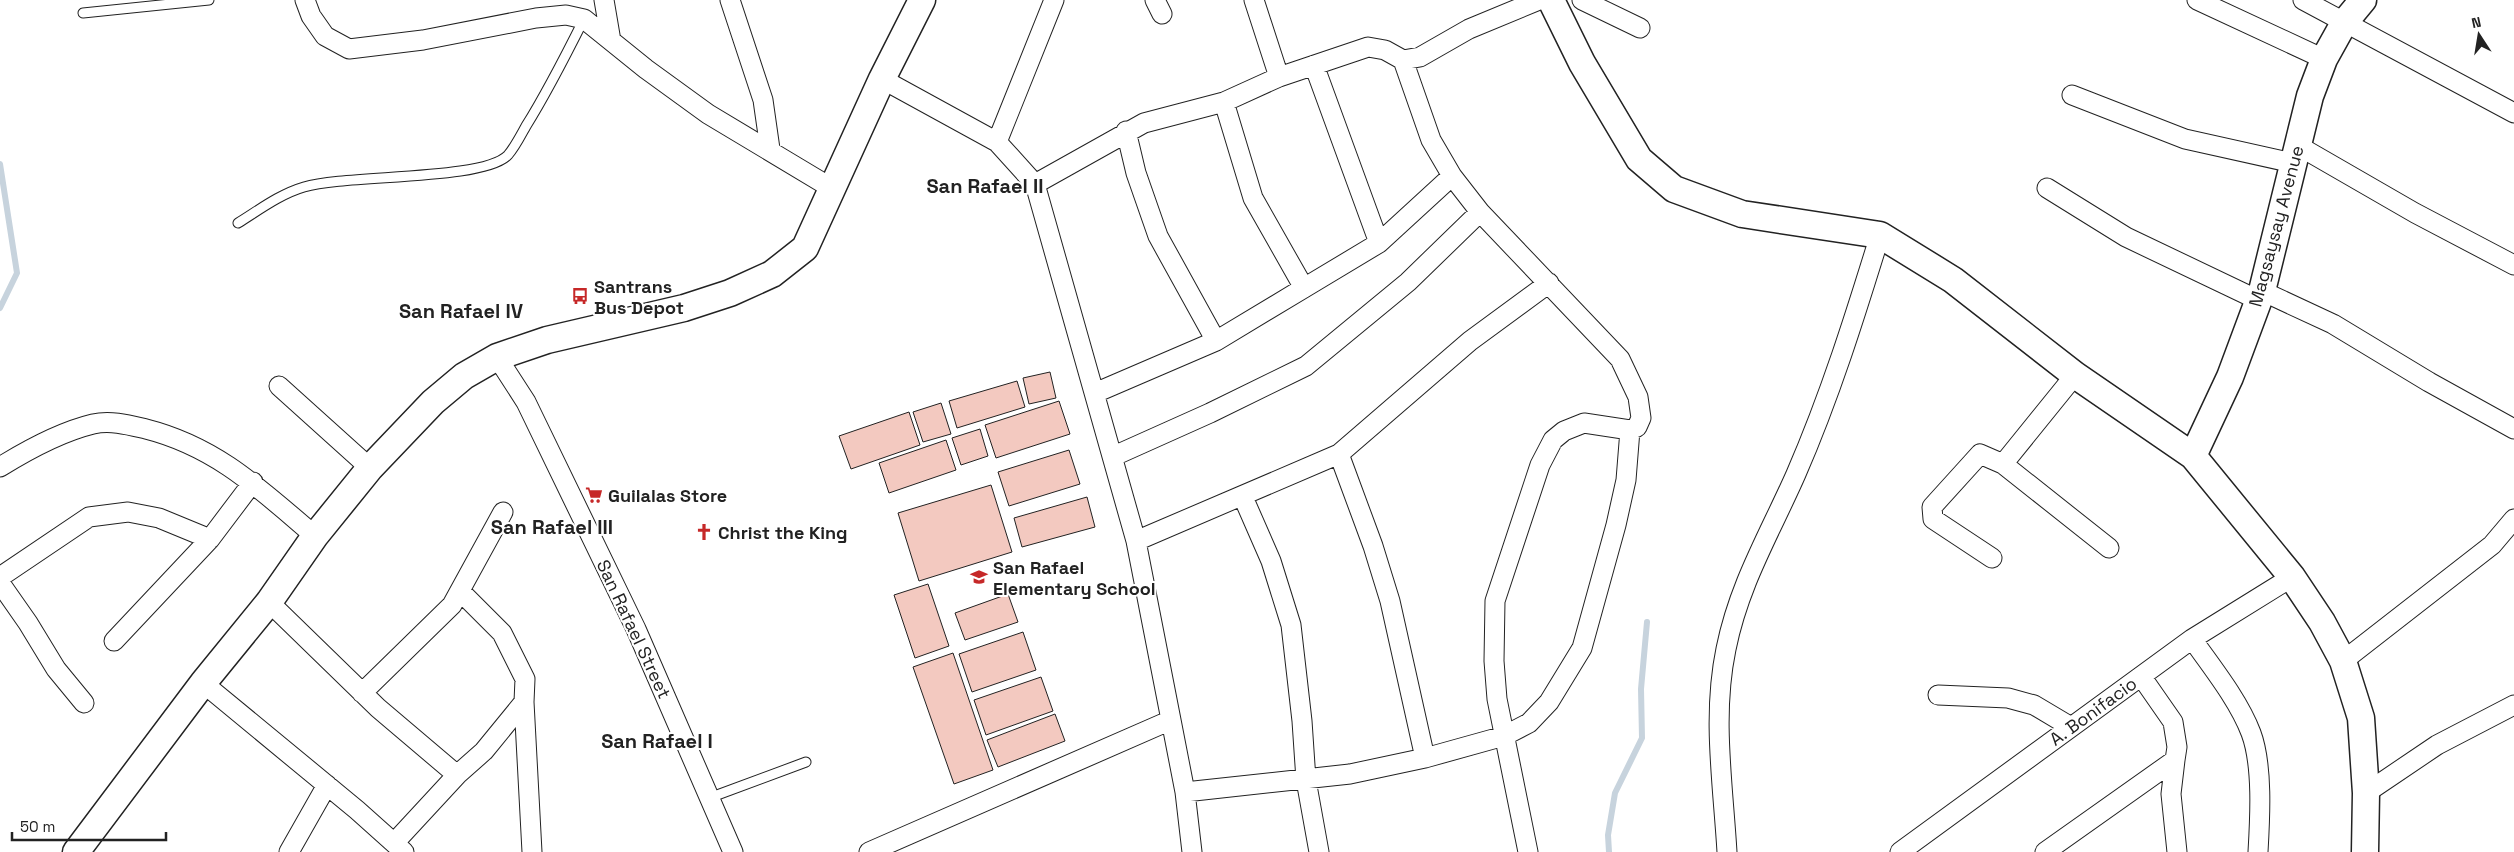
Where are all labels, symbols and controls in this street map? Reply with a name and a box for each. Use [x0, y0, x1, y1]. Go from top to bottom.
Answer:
north arrow [2454, 10, 2504, 60]
text: N [2470, 13, 2483, 32]
street label: Magsaysay Avenue [2243, 143, 2309, 309]
district label: San Rafael II [927, 173, 1043, 199]
place label: Santrans Bus Depot [594, 275, 684, 319]
bus stop icon: Santrans Bus Depot [570, 286, 590, 306]
district label: San Rafael IV [399, 298, 523, 324]
place label: Guilalas Store [608, 484, 727, 507]
supermarket icon: Guilalas Store [584, 485, 604, 505]
district label: San Rafael III [491, 514, 613, 540]
place label: Christ the King [718, 521, 848, 544]
church icon: Christ the King [694, 522, 714, 542]
street label: San Rafael Street [592, 556, 676, 702]
place label: San Rafael Elementary School [993, 556, 1156, 600]
school or university icon: San Rafael Elementary School [969, 567, 989, 587]
street label: A. Bonifacio [2045, 672, 2141, 750]
district label: San Rafael I [601, 728, 713, 754]
scale bar [12, 810, 166, 842]
text: 50 m [20, 817, 55, 836]

